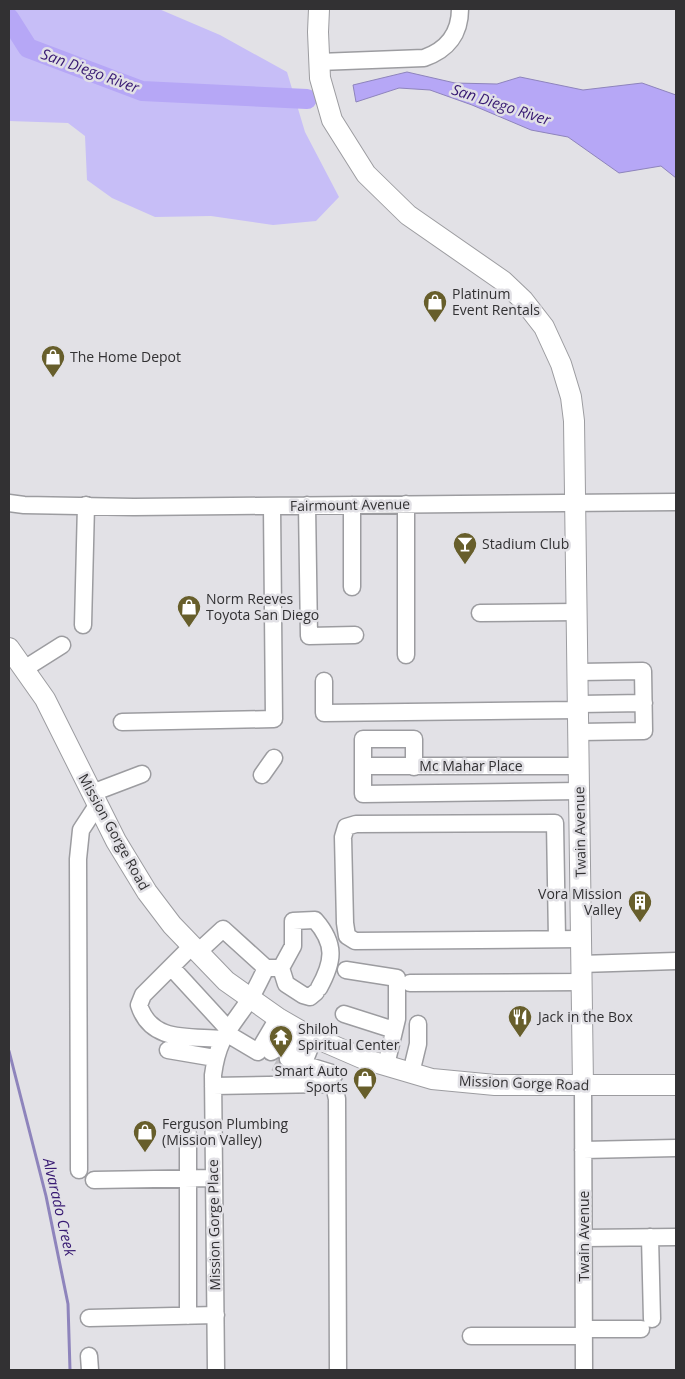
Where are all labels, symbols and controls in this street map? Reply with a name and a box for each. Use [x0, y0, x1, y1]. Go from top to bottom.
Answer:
water label: San Diego River [39, 43, 143, 97]
water label: San Diego River [449, 79, 554, 130]
place label: Platinum Event Rentals [452, 284, 540, 319]
shop icon: Platinum Event Rentals [422, 289, 448, 323]
shop icon: The Home Depot [40, 344, 66, 378]
place label: The Home Depot [70, 347, 181, 366]
street label: Fairmount Avenue [290, 494, 410, 515]
bar icon: Stadium Club [452, 531, 478, 565]
place label: Stadium Club [482, 534, 569, 553]
place label: Norm Reeves Toyota San Diego [206, 589, 319, 624]
shop icon: Norm Reeves Toyota San Diego [176, 594, 202, 628]
street label: Mc Mahar Place [419, 756, 523, 775]
street label: Mission Gorge Road [74, 770, 154, 893]
street label: Twain Avenue [569, 786, 590, 878]
place label: Vora Mission Valley [538, 884, 623, 919]
building icon: Vora Mission Valley [627, 889, 653, 923]
restaurant icon: Jack in the Box [507, 1004, 533, 1038]
place label: Jack in the Box [536, 1007, 634, 1026]
place label: Shiloh Spiritual Center [298, 1019, 400, 1054]
temple icon: Shiloh Spiritual Center [268, 1024, 294, 1058]
place label: Smart Auto Sports [274, 1061, 348, 1096]
shop icon: Smart Auto Sports [352, 1066, 378, 1100]
street label: Mission Gorge Road [458, 1071, 590, 1094]
place label: Ferguson Plumbing (Mission Valley) [162, 1114, 289, 1149]
shop icon: Ferguson Plumbing (Mission Valley) [132, 1119, 158, 1153]
water label: Alvarado Creek [39, 1155, 81, 1258]
street label: Mission Gorge Place [203, 1159, 224, 1291]
street label: Twain Avenue [574, 1190, 593, 1281]

